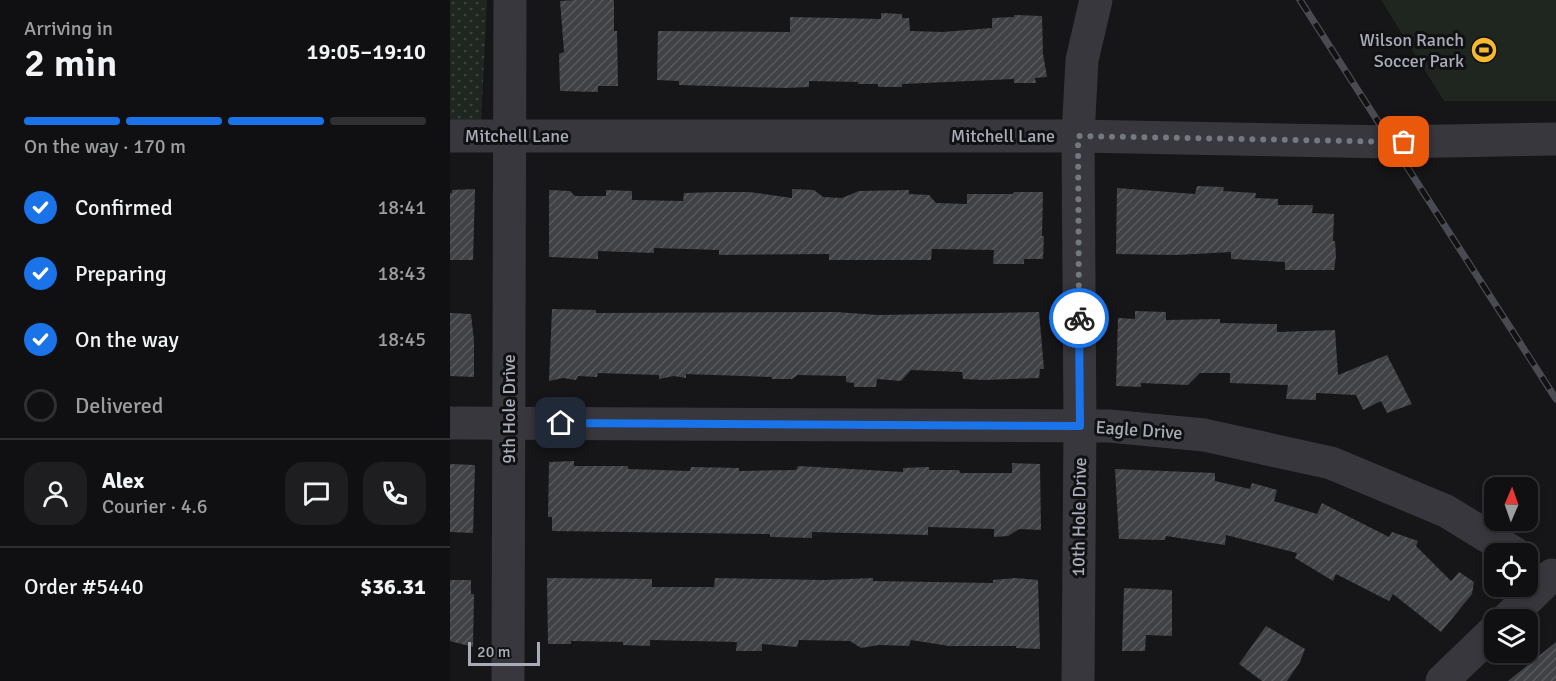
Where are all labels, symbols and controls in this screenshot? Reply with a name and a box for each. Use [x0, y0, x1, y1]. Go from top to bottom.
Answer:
text: Arriving in [24, 16, 113, 41]
place label: Wilson Ranch Soccer Park [1360, 29, 1464, 72]
sports icon: Wilson Ranch Soccer Park [1469, 35, 1499, 65]
text: 19:05–19:10 [307, 38, 426, 65]
text: 2 min [24, 39, 117, 87]
pin [1378, 116, 1429, 167]
street label: Mitchell Lane [465, 125, 569, 147]
street label: Mitchell Lane [951, 125, 1055, 147]
icon: bag [1387, 125, 1420, 158]
text: On the way · 170 m [24, 134, 186, 159]
icon: check [24, 191, 57, 224]
text: Confirmed [75, 194, 173, 221]
text: 18:41 [377, 195, 426, 220]
icon: check [24, 257, 57, 290]
text: Preparing [75, 260, 167, 287]
text: 18:43 [377, 261, 426, 286]
courier [1049, 288, 1109, 348]
icon: bike [1063, 302, 1096, 335]
icon: check [24, 323, 57, 356]
text: On the way [75, 326, 179, 353]
text: 18:45 [377, 327, 426, 352]
street label: 9th Hole Drive [498, 354, 520, 464]
text: Delivered [75, 392, 163, 419]
pin [535, 397, 586, 448]
icon: home [544, 406, 577, 439]
street label: Eagle Drive [1095, 416, 1183, 444]
street label: 10th Hole Drive [1067, 457, 1091, 577]
button: person [24, 462, 87, 525]
button: chat [285, 462, 348, 525]
button: phone [363, 462, 426, 525]
text: Alex [102, 467, 144, 494]
north arrow [1484, 477, 1538, 531]
map controls [1484, 477, 1538, 663]
text: Courier · 4.6 [102, 494, 208, 519]
button: locate [1484, 543, 1538, 597]
text: Order #5440 [24, 573, 144, 600]
text: $36.31 [360, 573, 426, 600]
button: layers [1484, 609, 1538, 663]
scale bar [468, 639, 540, 666]
text: 20 m [477, 642, 511, 662]

